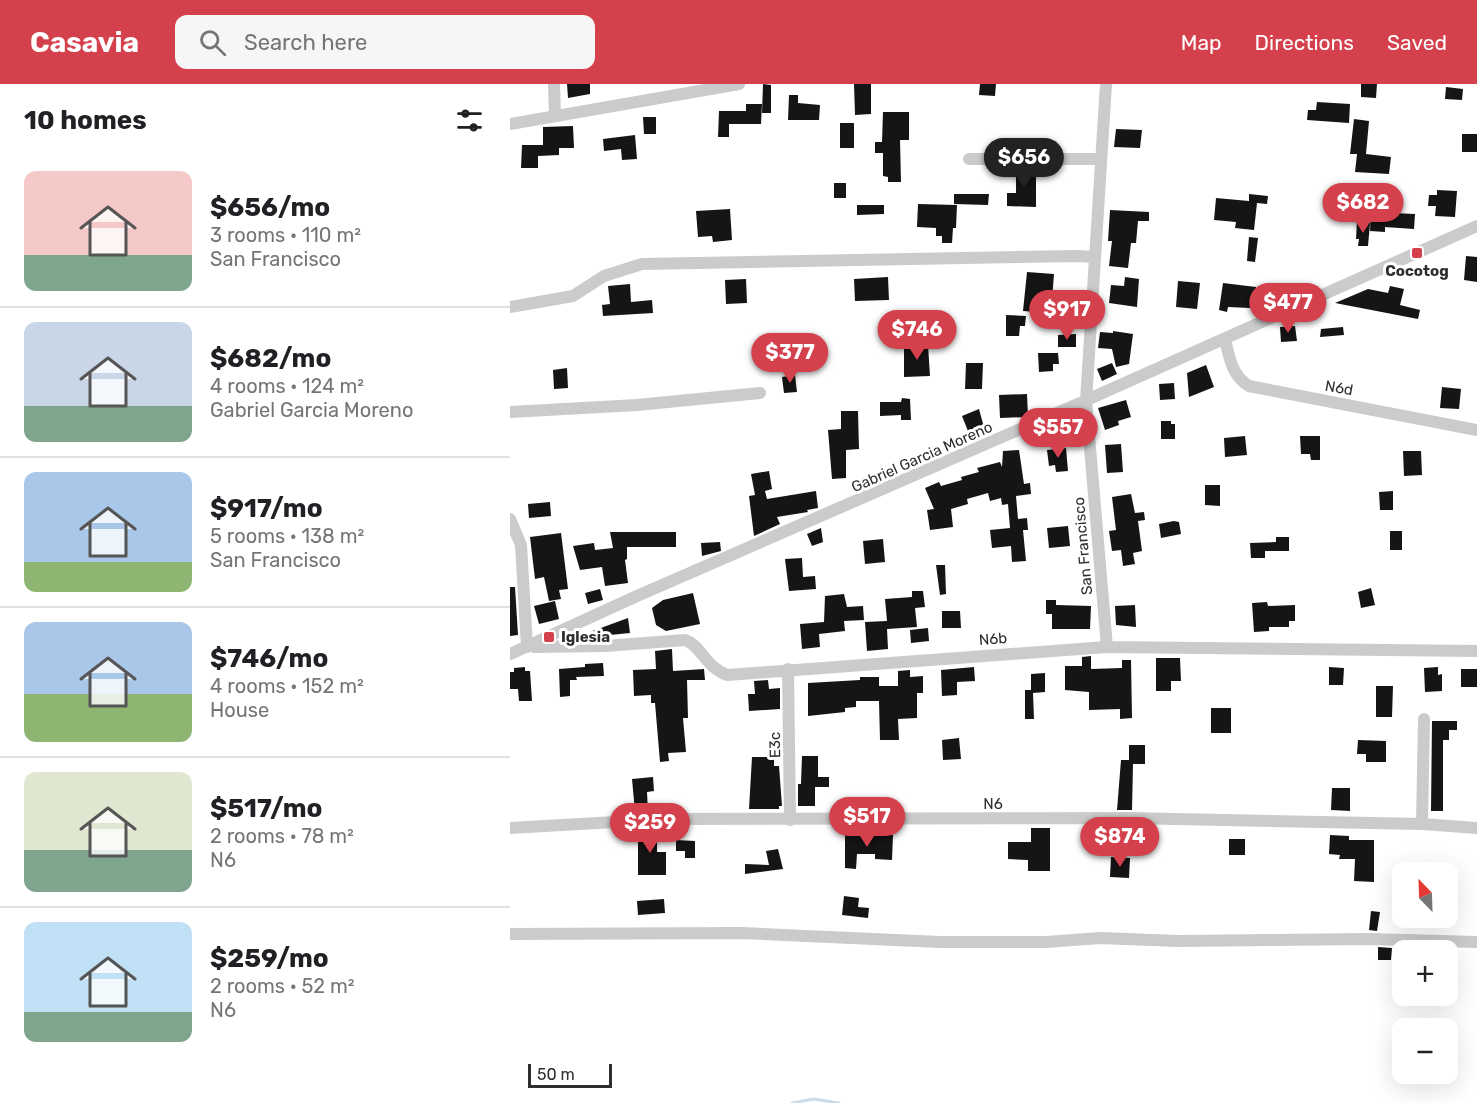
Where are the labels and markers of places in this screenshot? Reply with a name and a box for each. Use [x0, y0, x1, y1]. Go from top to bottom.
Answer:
pin: $656 [988, 138, 1060, 189]
pin: $682 [1327, 183, 1399, 234]
marker: Cocotog [1410, 246, 1424, 260]
place label: Cocotog [1385, 262, 1449, 280]
pin: $477 [1252, 283, 1324, 334]
pin: $917 [1031, 290, 1103, 341]
pin: $746 [881, 310, 953, 361]
pin: $377 [754, 333, 826, 384]
pin: $557 [1022, 408, 1094, 459]
place label: Iglesia [561, 628, 610, 646]
marker: Iglesia [542, 630, 556, 644]
pin: $517 [831, 797, 903, 848]
pin: $259 [614, 803, 686, 854]
pin: $874 [1084, 817, 1156, 868]

